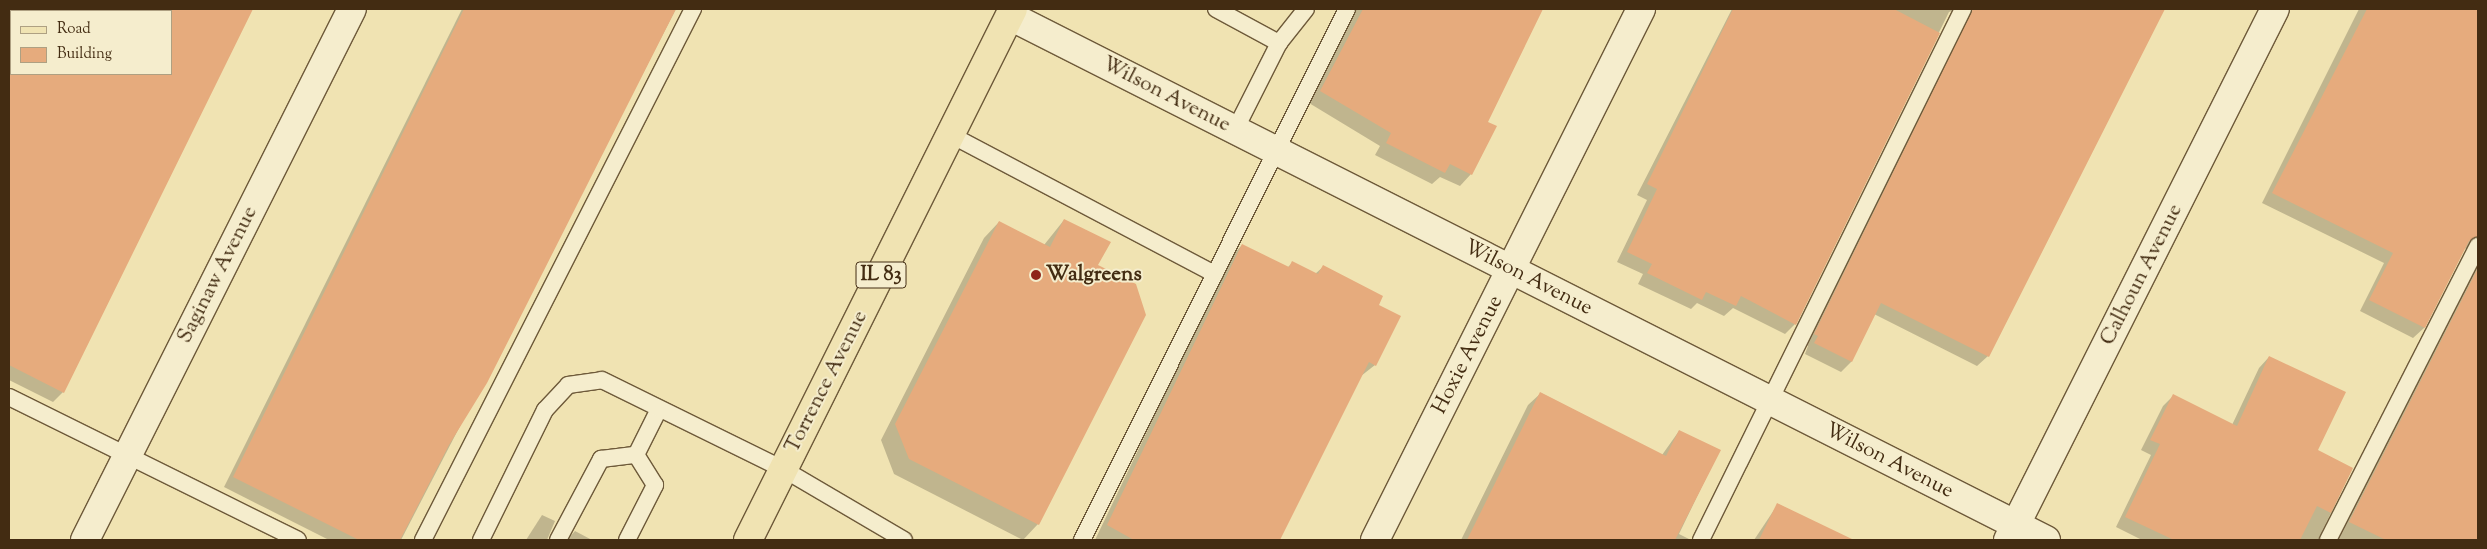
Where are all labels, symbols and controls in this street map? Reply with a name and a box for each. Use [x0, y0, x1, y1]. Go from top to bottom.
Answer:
legend [10, 10, 172, 75]
text: Road [57, 19, 91, 40]
text: Building [57, 44, 112, 65]
street label: Wilson Avenue [1098, 52, 1234, 138]
street label: Calhoun Avenue [2096, 200, 2188, 350]
street label: Saginaw Avenue [173, 202, 263, 348]
street label: Wilson Avenue [1460, 235, 1596, 321]
road number: IL 83 [855, 258, 907, 292]
place label: Walgreens [1046, 262, 1142, 288]
marker: Walgreens [1030, 269, 1042, 281]
street label: Hoxie Avenue [1427, 292, 1509, 418]
street label: Torrence Avenue [780, 307, 874, 457]
street label: Wilson Avenue [1821, 418, 1957, 504]

